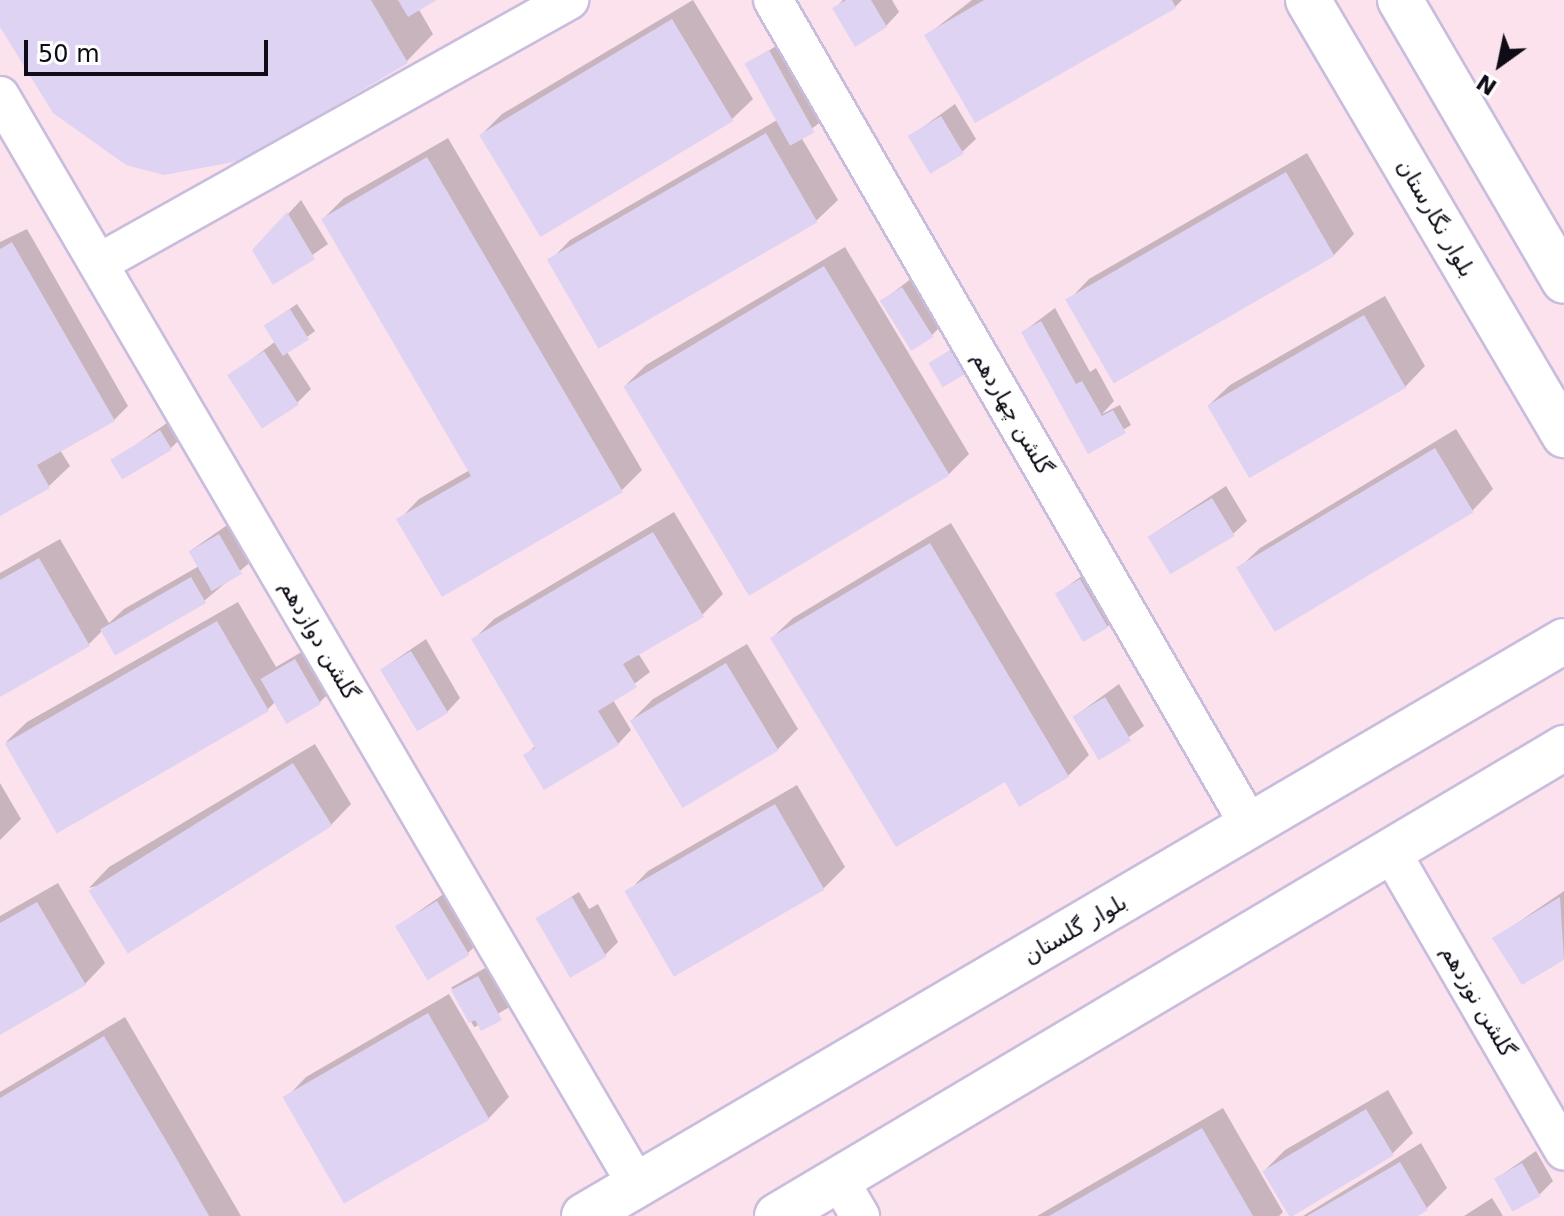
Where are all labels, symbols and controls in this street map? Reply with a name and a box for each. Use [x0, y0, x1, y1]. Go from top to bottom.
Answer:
scale bar [28, 24, 272, 74]
north arrow [1460, 24, 1540, 104]
text: 50 m [38, 40, 100, 68]
text: N [1472, 69, 1501, 100]
street label: بلوار نگارستان [1392, 154, 1480, 282]
street label: گلشن چهاردهم [966, 347, 1058, 479]
street label: گلشن دوازدهم [274, 575, 364, 705]
street label: بلوار گلستان [1018, 889, 1132, 969]
street label: گلشن نوزدهم [1435, 940, 1521, 1062]

